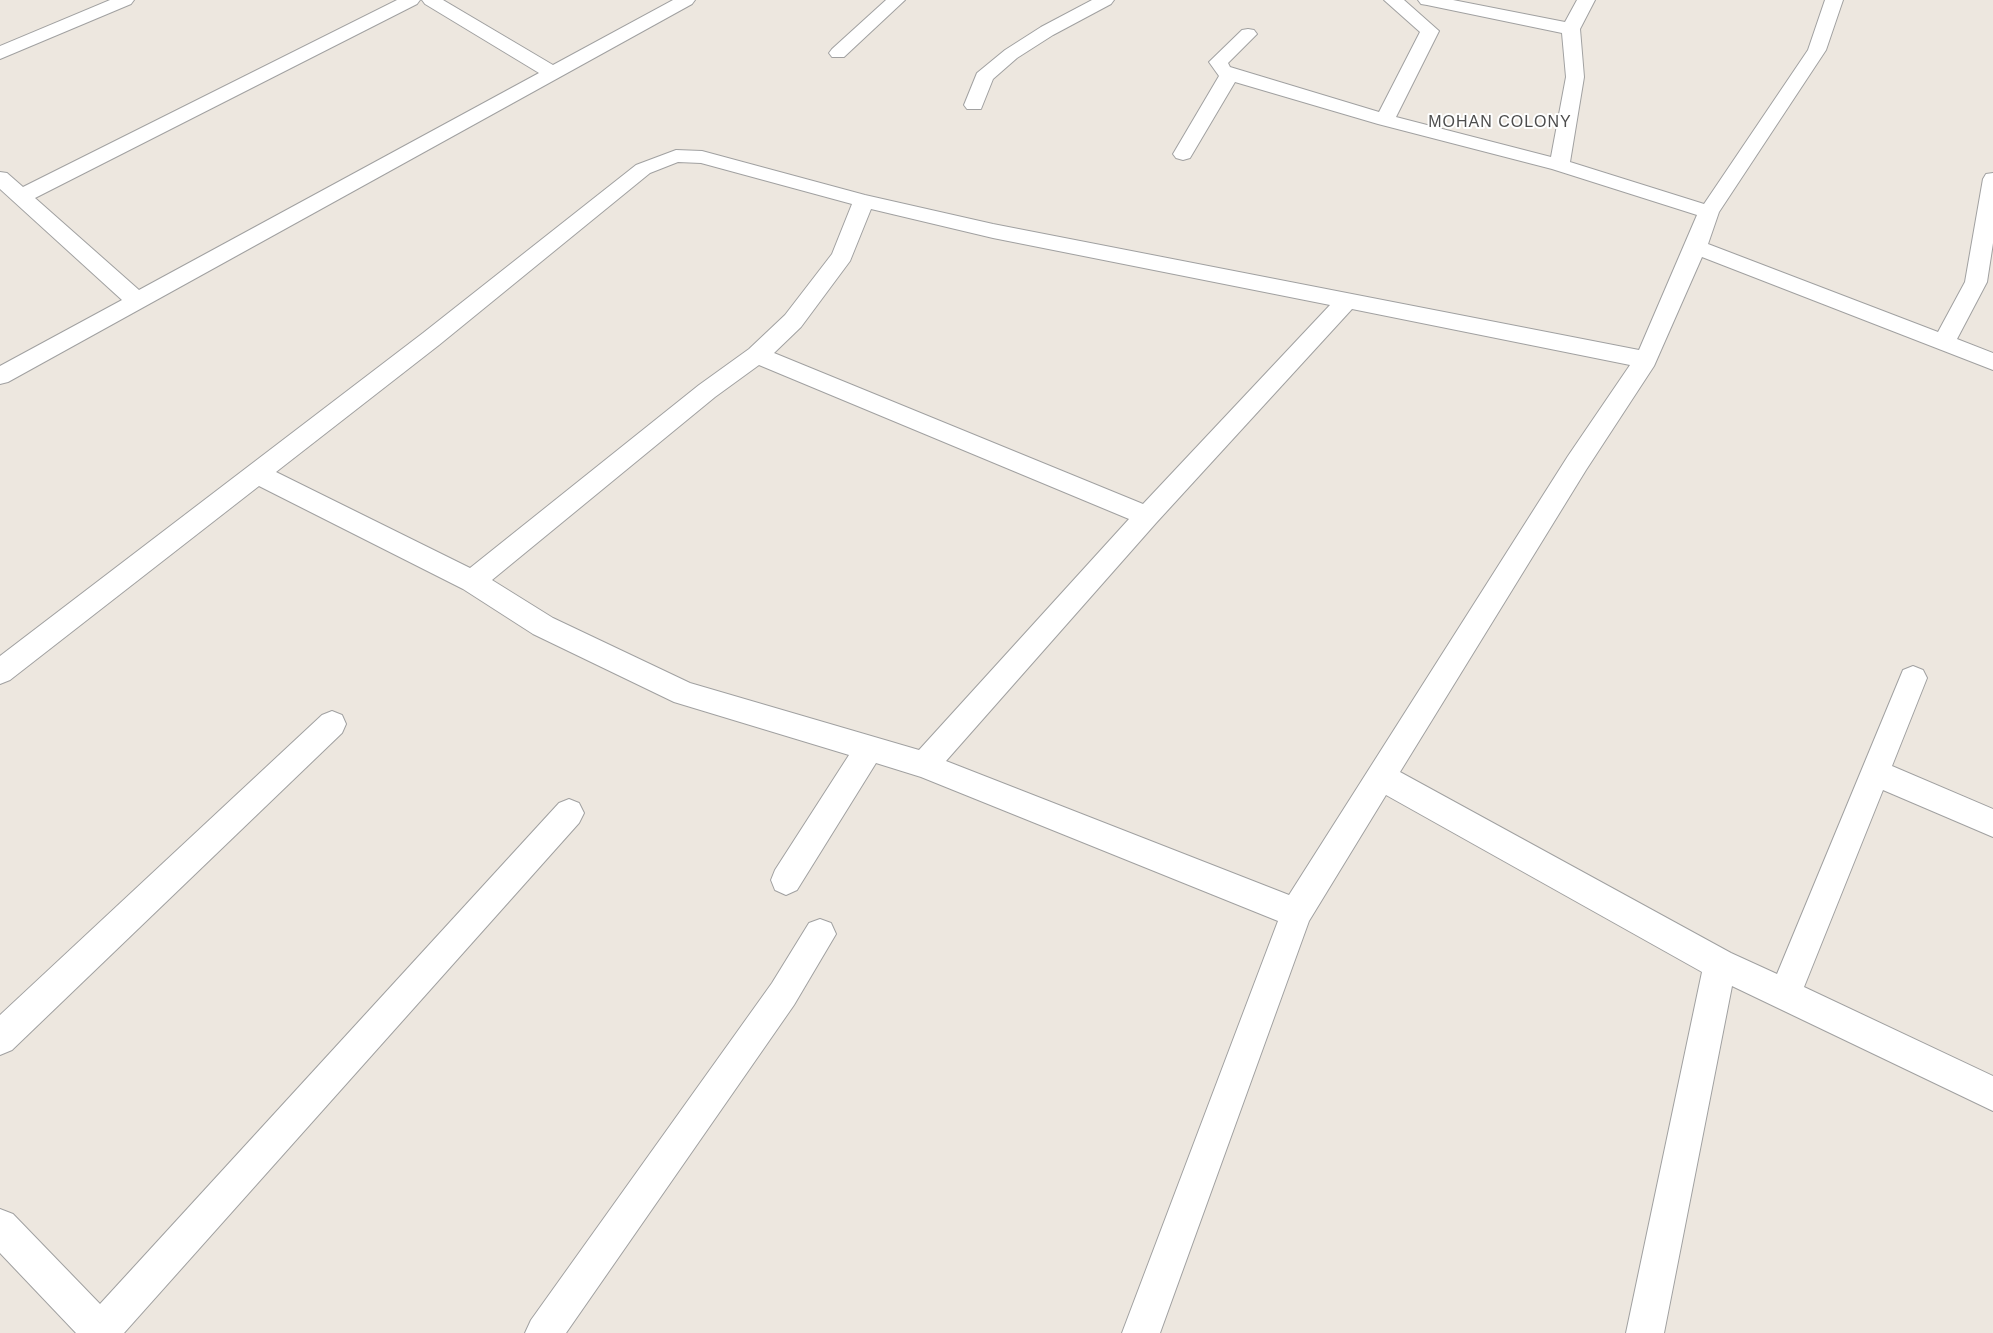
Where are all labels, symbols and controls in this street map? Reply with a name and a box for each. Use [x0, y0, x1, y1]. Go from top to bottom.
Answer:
district label: MOHAN COLONY [1427, 113, 1573, 133]

